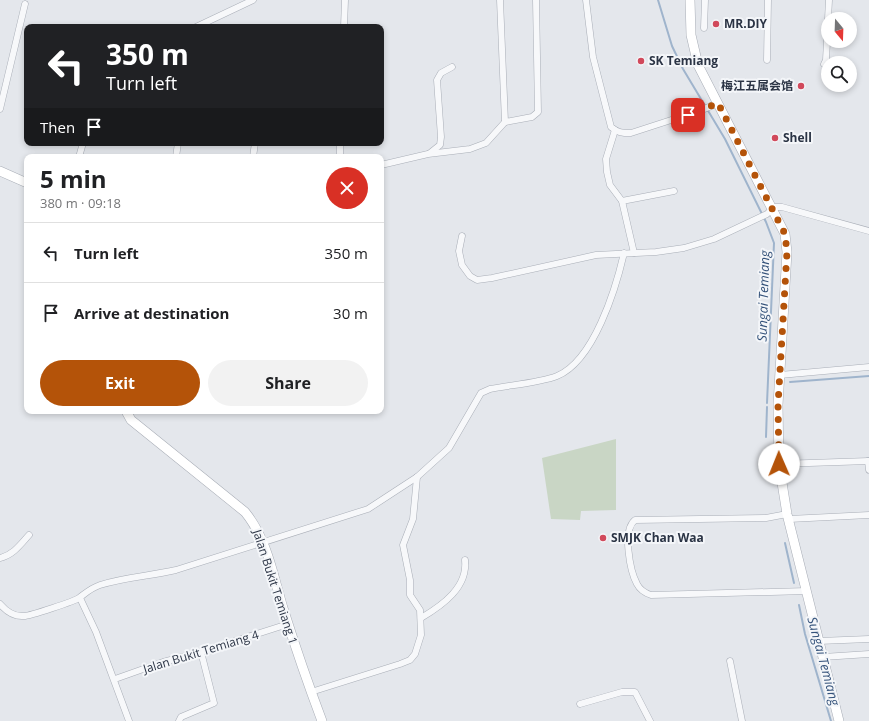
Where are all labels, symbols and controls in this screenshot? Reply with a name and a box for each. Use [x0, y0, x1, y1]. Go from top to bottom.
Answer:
north arrow [821, 12, 857, 48]
map controls [821, 12, 857, 92]
place label: MR.DIY [724, 15, 768, 32]
marker: MR.DIY [711, 19, 721, 29]
text: 350 m [106, 35, 189, 73]
icon: left [40, 40, 92, 92]
place label: SK Temiang [649, 52, 718, 69]
marker: SK Temiang [636, 56, 646, 66]
button: search [821, 56, 857, 92]
text: Turn left [106, 71, 177, 95]
place label: 梅江五属会馆 [721, 77, 793, 94]
marker: 梅江五属会馆 [796, 81, 806, 91]
pin [671, 98, 705, 132]
icon: arrive [677, 104, 699, 126]
icon: arrive [83, 116, 105, 138]
text: Then [40, 117, 75, 137]
place label: Shell [783, 129, 812, 146]
marker: Shell [770, 133, 780, 143]
text: 5 min [40, 162, 107, 195]
button: close [326, 167, 368, 209]
text: 380 m · 09:18 [40, 194, 121, 212]
icon: left [40, 242, 62, 264]
text: Turn left [74, 243, 139, 263]
text: 350 m [324, 243, 368, 263]
water label: Sungai Temiang [752, 249, 774, 342]
icon: arrive [40, 302, 62, 324]
text: Arrive at destination [74, 303, 229, 323]
text: 30 m [333, 303, 368, 323]
button: Exit [40, 360, 200, 406]
button: Share [208, 360, 368, 406]
position arrow [758, 443, 800, 485]
street label: Jalan Bukit Temiang 1 [249, 526, 302, 646]
place label: SMJK Chan Waa [611, 529, 704, 546]
marker: SMJK Chan Waa [598, 533, 608, 543]
water label: Sungai Temiang [803, 615, 845, 709]
street label: Jalan Bukit Temiang 4 [140, 626, 261, 677]

